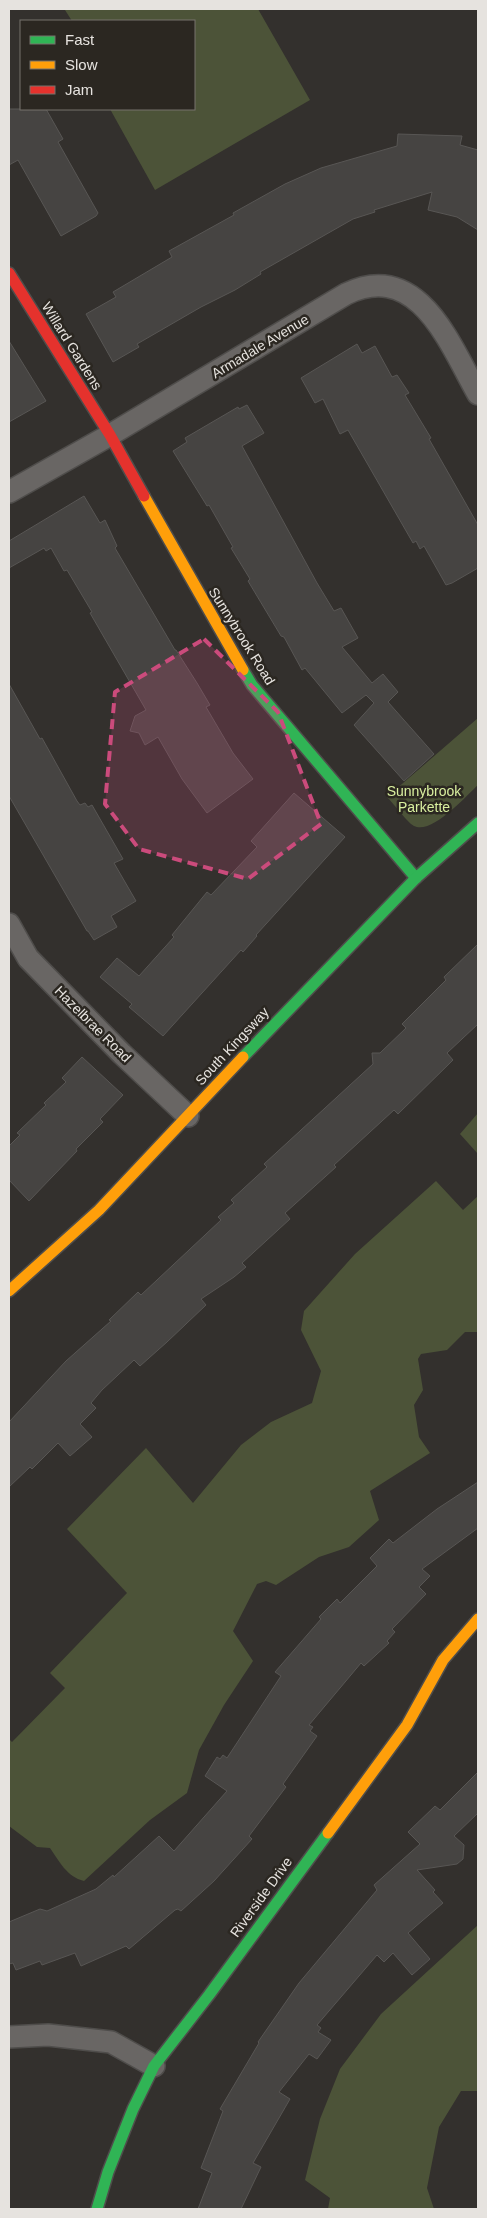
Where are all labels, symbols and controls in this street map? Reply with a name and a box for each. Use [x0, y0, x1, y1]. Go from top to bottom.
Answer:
legend [20, 20, 195, 110]
text: Fast [65, 31, 95, 48]
text: Slow [65, 56, 98, 73]
text: Jam [65, 81, 93, 98]
street label: Willard Gardens [39, 299, 105, 393]
street label: Armadale Avenue [209, 311, 312, 381]
street label: Sunnybrook Road [206, 584, 278, 688]
park label: Sunnybrook Parkette [387, 783, 462, 815]
street label: Hazelbrae Road [52, 983, 134, 1065]
street label: South Kingsway [192, 1004, 272, 1088]
street label: Riverside Drive [227, 1854, 295, 1940]

